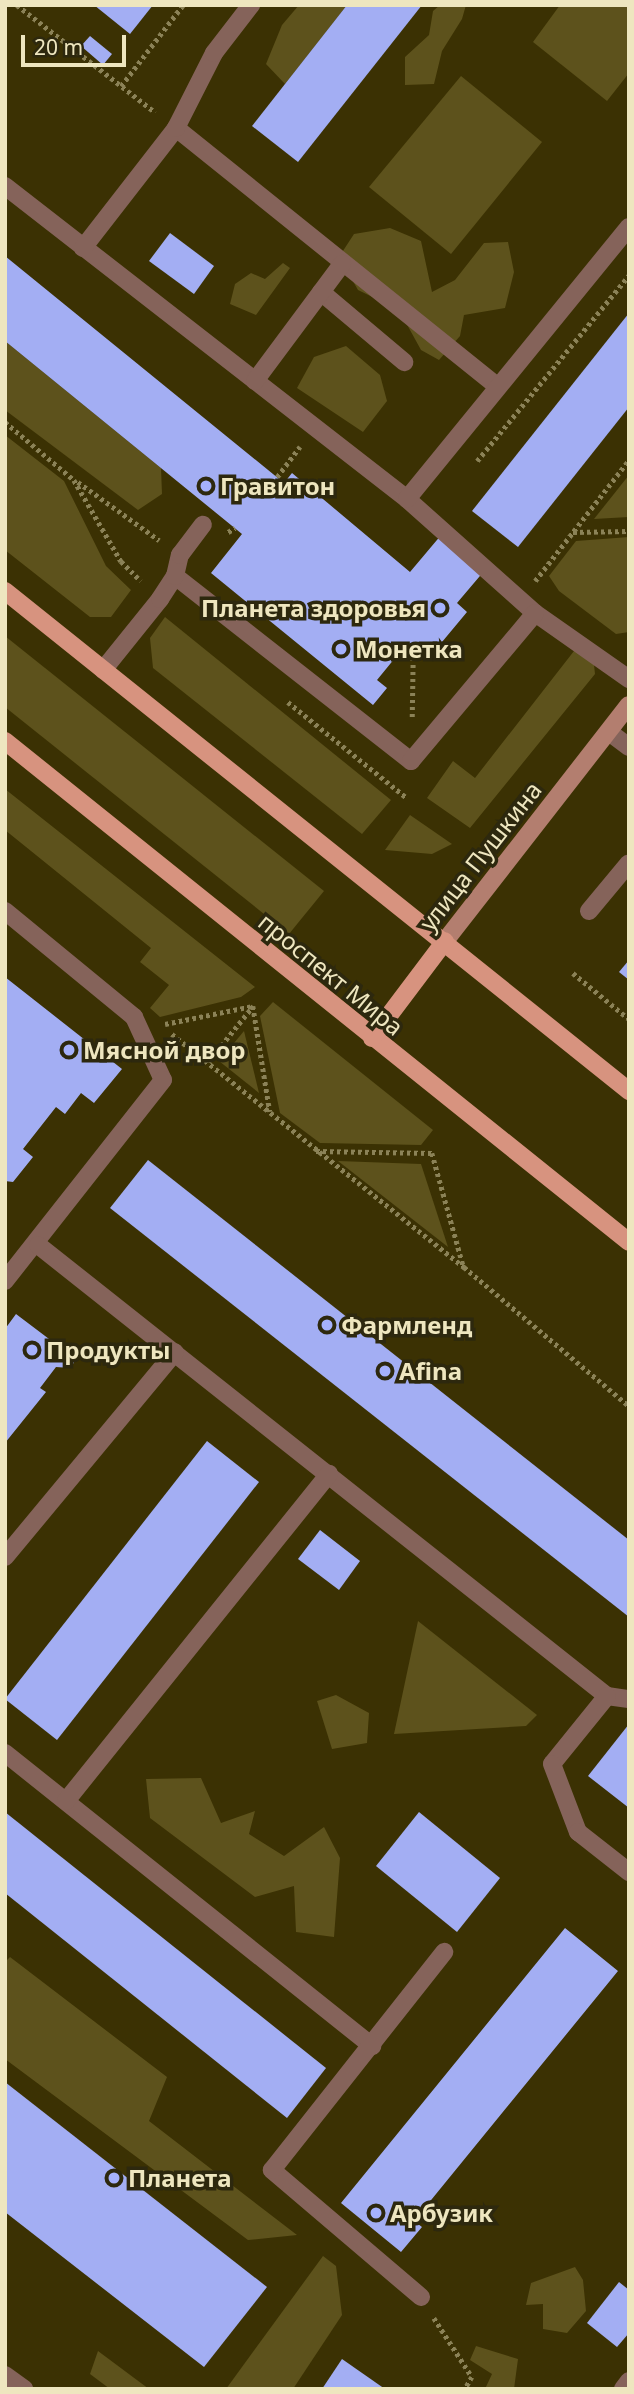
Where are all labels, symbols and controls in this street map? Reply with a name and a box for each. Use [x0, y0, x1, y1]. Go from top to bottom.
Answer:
scale bar [24, 21, 130, 65]
text: 20 m [34, 33, 83, 61]
place label: Гравитон [220, 472, 335, 500]
marker: Гравитон [198, 478, 214, 494]
place label: Планета здоровья [201, 594, 426, 622]
marker: Планета здоровья [432, 600, 448, 616]
place label: Монетка [355, 635, 463, 663]
marker: Монетка [333, 641, 349, 657]
street label: улица Пушкина [413, 776, 547, 936]
street label: проспект Мира [253, 907, 409, 1041]
place label: Мясной двор [83, 1036, 246, 1064]
marker: Мясной двор [61, 1042, 77, 1058]
place label: Фармленд [341, 1311, 472, 1339]
marker: Фармленд [319, 1317, 335, 1333]
place label: Продукты [46, 1336, 171, 1364]
marker: Продукты [24, 1342, 40, 1358]
place label: Afina [399, 1357, 462, 1385]
marker: Afina [377, 1363, 393, 1379]
place label: Планета [128, 2164, 231, 2192]
marker: Планета [106, 2170, 122, 2186]
place label: Арбузик [390, 2199, 493, 2227]
marker: Арбузик [368, 2205, 384, 2221]

